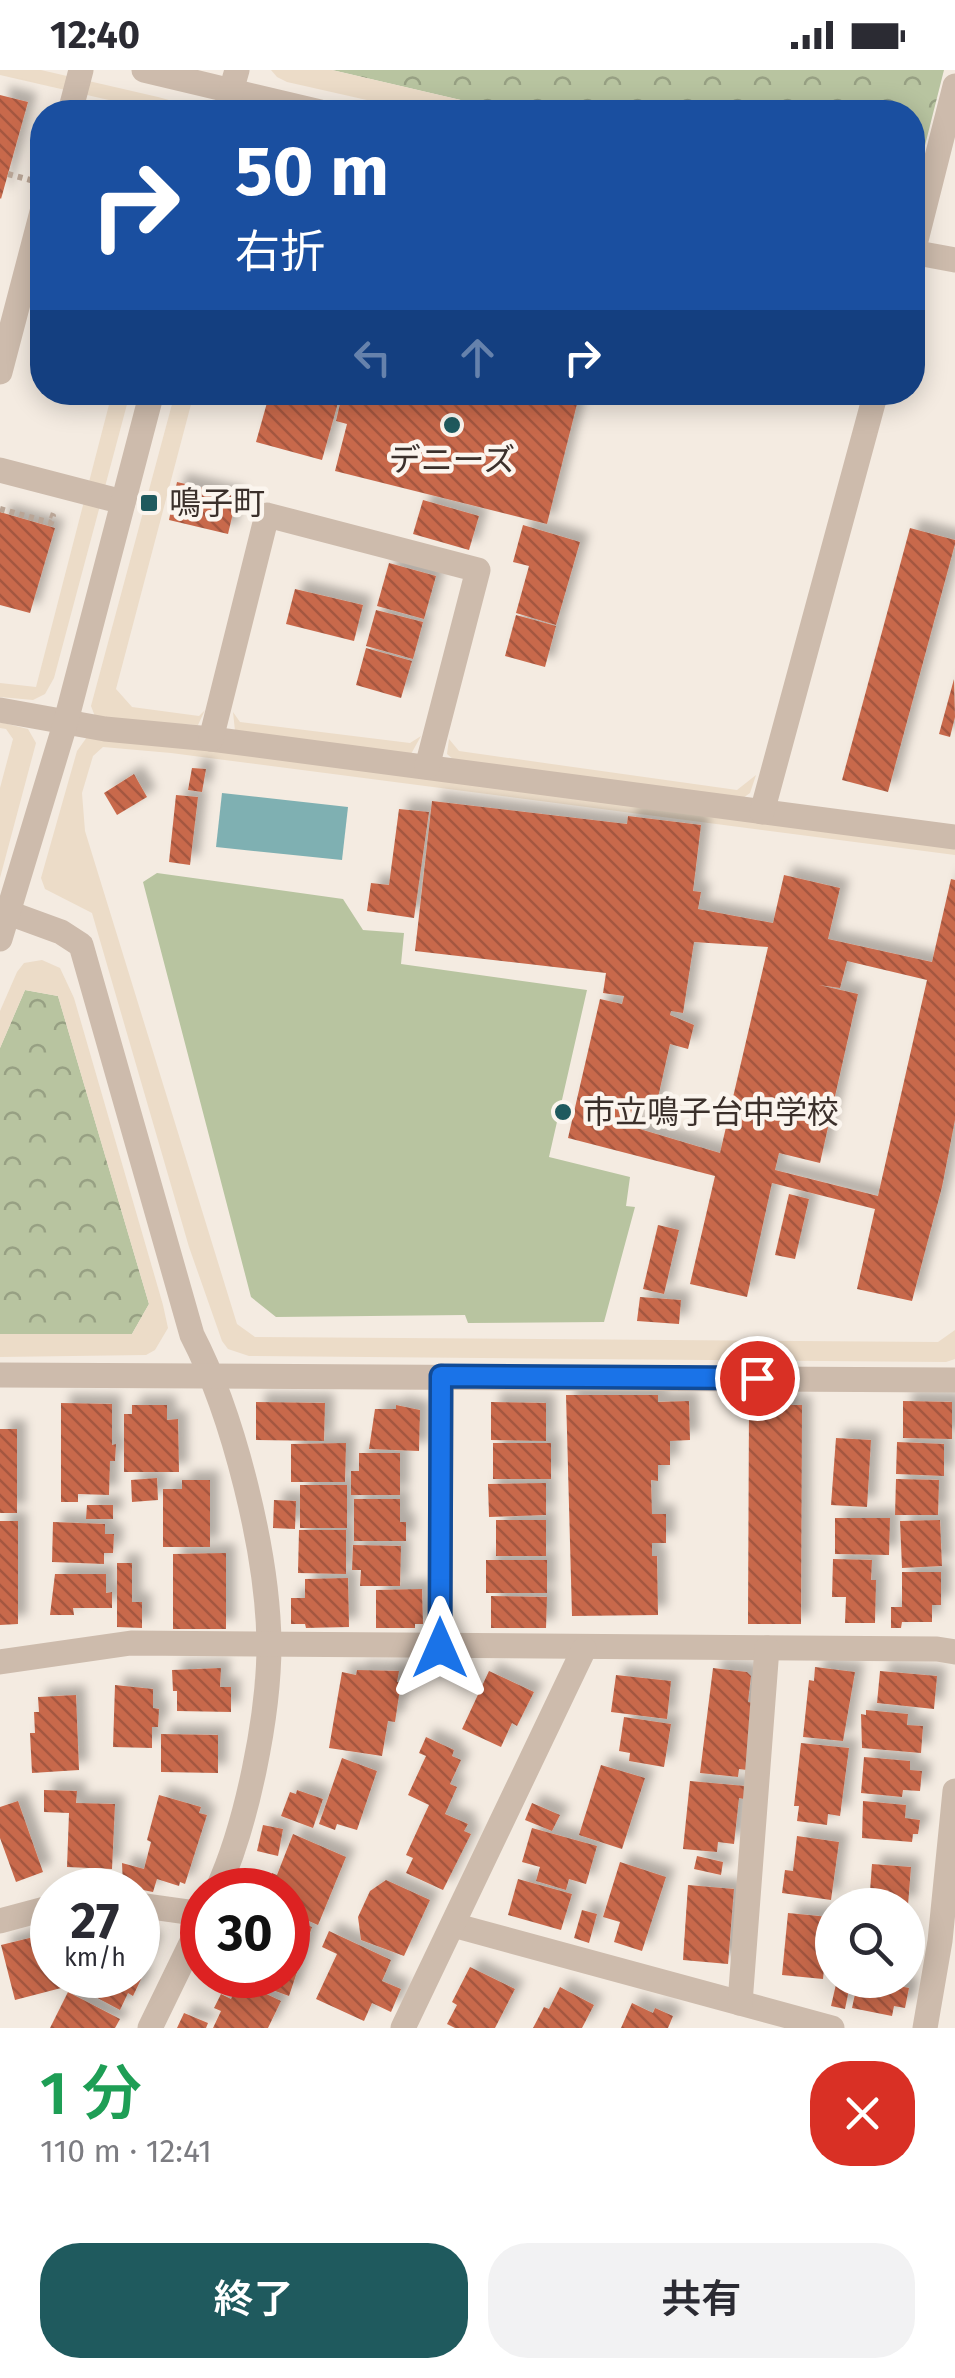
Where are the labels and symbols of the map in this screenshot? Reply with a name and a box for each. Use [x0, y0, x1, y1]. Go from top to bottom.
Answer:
marker: デニーズ [441, 414, 463, 436]
place label: デニーズ [389, 441, 515, 479]
place label: 鳴子町 [169, 484, 265, 522]
marker: 鳴子町 [138, 492, 160, 514]
place label: 市立鳴子台中学校 [583, 1093, 839, 1131]
marker: 市立鳴子台中学校 [552, 1101, 574, 1123]
pin [715, 1336, 800, 1421]
position arrow [388, 1596, 492, 1700]
speed limit sign: 30 [180, 1868, 310, 1998]

